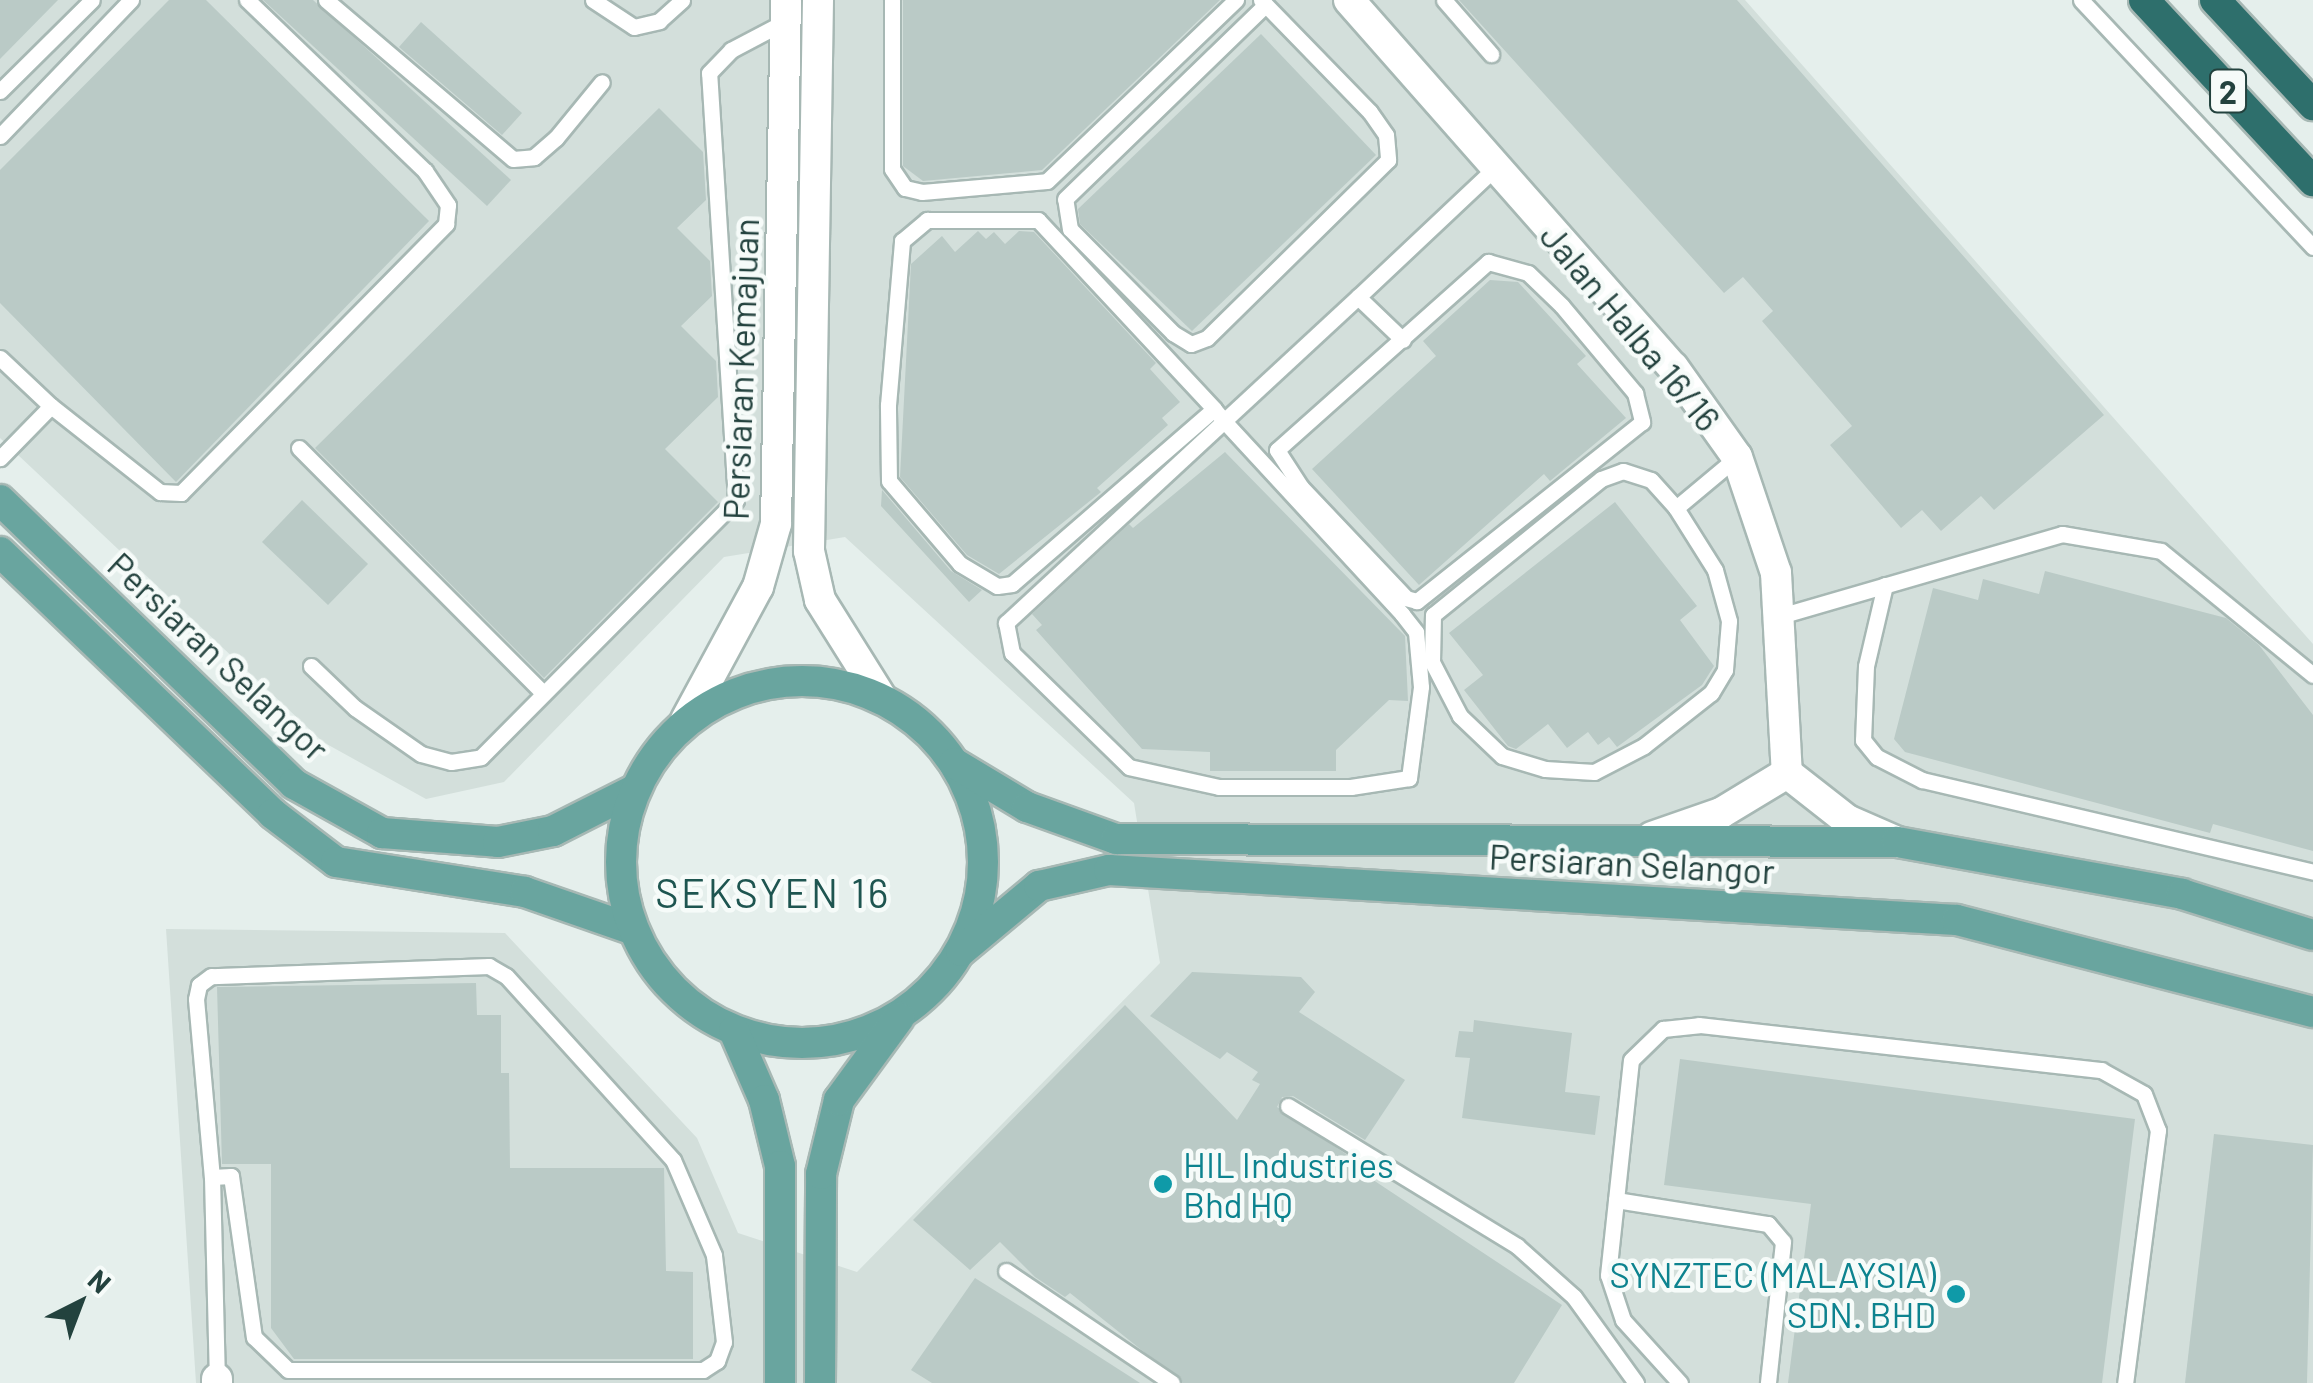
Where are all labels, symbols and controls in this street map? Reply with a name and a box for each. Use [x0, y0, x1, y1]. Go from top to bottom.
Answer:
road number: 2 [2208, 64, 2248, 118]
street label: Jalan Halba 16/16 [1532, 215, 1730, 439]
street label: Persiaran Kemajuan [714, 217, 766, 521]
street label: Persiaran Selangor [100, 543, 338, 769]
street label: Persiaran Selangor [1488, 835, 1776, 891]
district label: SEKSYEN 16 [655, 868, 891, 916]
place label: HIL Industries Bhd HQ [1183, 1143, 1394, 1225]
marker: HIL Industries Bhd HQ [1152, 1173, 1174, 1195]
north arrow [30, 1253, 130, 1353]
place label: SYNZTEC (MALAYSIA) SDN. BHD [1610, 1253, 1936, 1335]
text: N [82, 1262, 118, 1300]
marker: SYNZTEC (MALAYSIA) SDN. BHD [1945, 1283, 1967, 1305]

